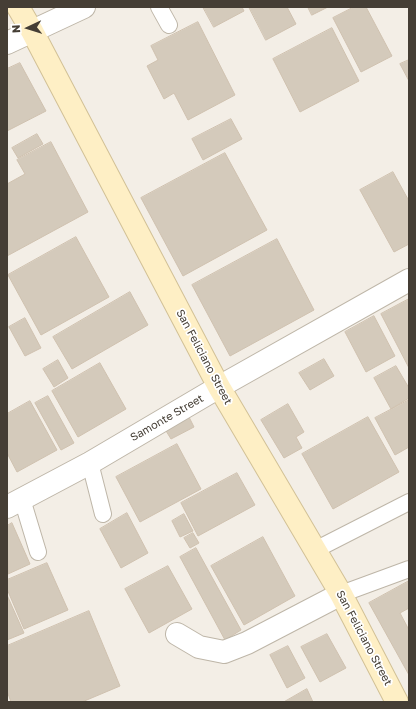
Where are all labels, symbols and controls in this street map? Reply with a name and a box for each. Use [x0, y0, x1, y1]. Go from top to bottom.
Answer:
north arrow [8, 8, 48, 48]
text: N [9, 24, 22, 34]
street label: San Feliciano Street [173, 307, 235, 407]
street label: Samonte Street [128, 392, 206, 444]
street label: San Feliciano Street [333, 588, 395, 688]

